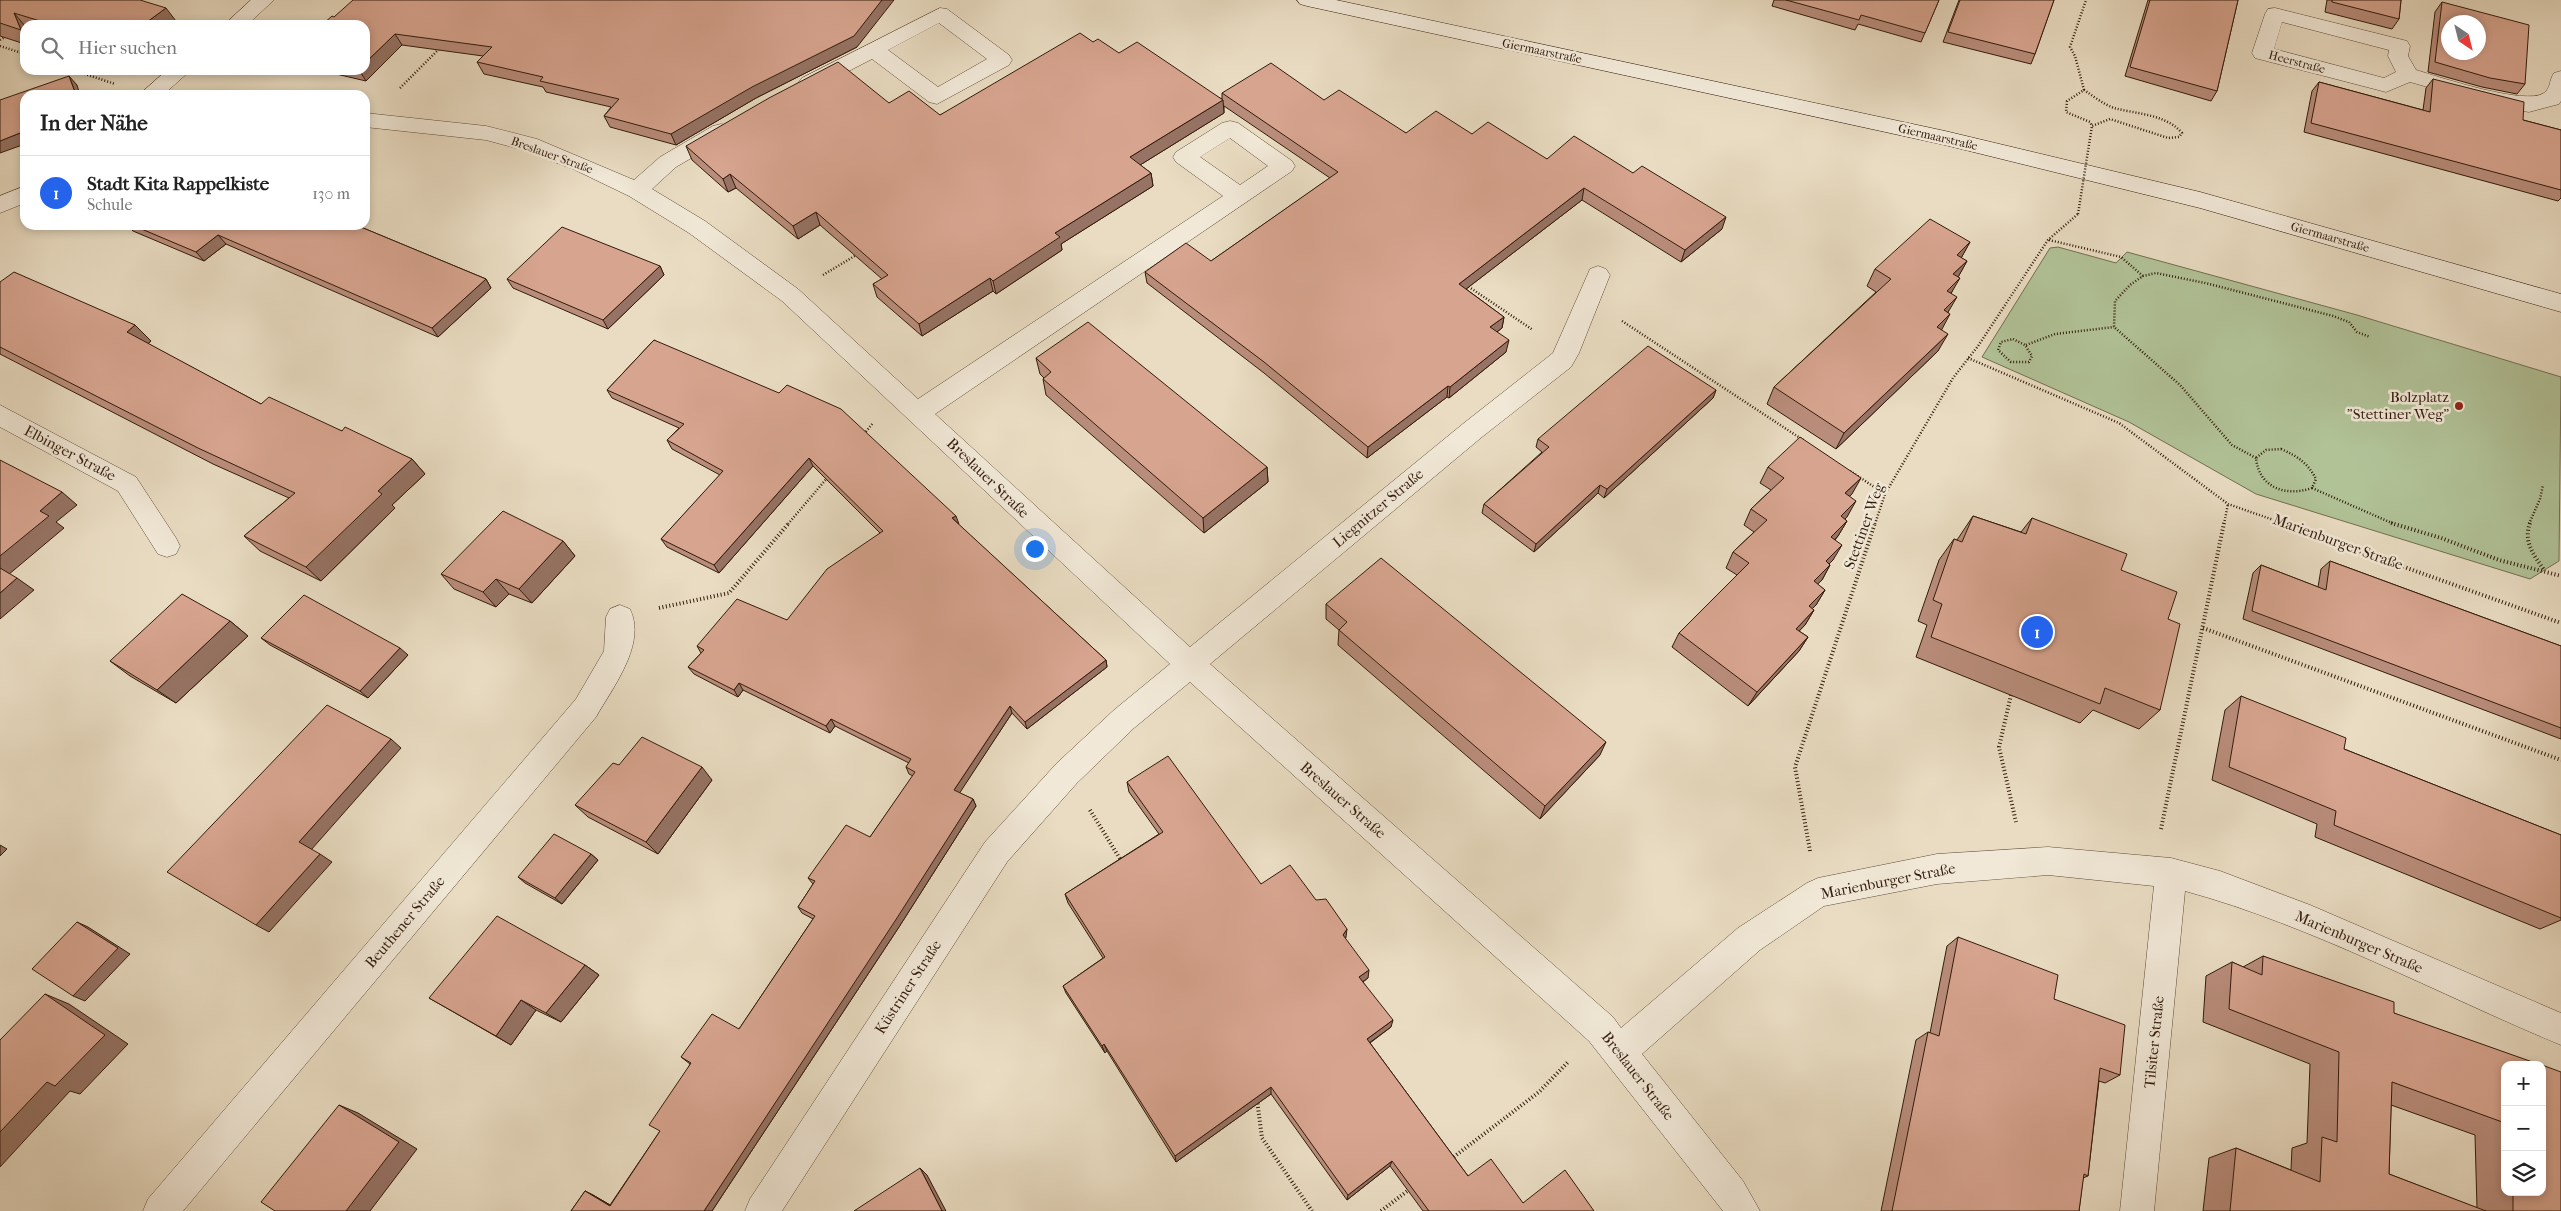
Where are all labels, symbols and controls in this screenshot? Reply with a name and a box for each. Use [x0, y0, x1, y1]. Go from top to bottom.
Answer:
north arrow [2441, 15, 2486, 60]
search box [20, 20, 370, 75]
icon: search [38, 34, 66, 62]
street label: Giermaarstraße [1501, 36, 1583, 66]
text: Hier suchen [78, 37, 177, 59]
street label: Heerstraße [2267, 48, 2327, 76]
text: In der Nähe [40, 111, 148, 135]
street label: Giermaarstraße [1897, 121, 1979, 153]
street label: Breslauer Straße [509, 134, 595, 176]
text: Stadt Kita Rappelkiste [87, 173, 269, 195]
text: 1 [53, 184, 59, 203]
text: 130 m [312, 184, 350, 203]
text: Schule [87, 195, 132, 214]
street label: Giermaarstraße [2289, 219, 2371, 255]
place label: Bolzplatz "Stettiner Weg" [2347, 388, 2449, 423]
marker: Bolzplatz "Stettiner Weg" [2453, 400, 2465, 412]
street label: Elbinger Straße [21, 421, 119, 485]
street label: Breslauer Straße [943, 434, 1033, 522]
street label: Liegnitzer Straße [1329, 464, 1427, 551]
street label: Stettiner Weg [1840, 479, 1888, 572]
street label: Marienburger Straße [2271, 510, 2406, 574]
your location [1022, 536, 1048, 562]
pin: 1 [2021, 613, 2053, 651]
street label: Breslauer Straße [1297, 758, 1390, 842]
street label: Marienburger Straße [1819, 859, 1958, 903]
street label: Beuthener Straße [361, 872, 449, 972]
street label: Marienburger Straße [2292, 907, 2426, 977]
street label: Küstriner Straße [871, 936, 945, 1037]
street label: Tilsiter Straße [2140, 994, 2168, 1089]
street label: Breslauer Straße [1598, 1028, 1679, 1124]
map controls [2501, 1061, 2546, 1196]
button: + [2501, 1061, 2546, 1106]
button: − [2501, 1106, 2546, 1151]
button: layers [2501, 1151, 2546, 1196]

